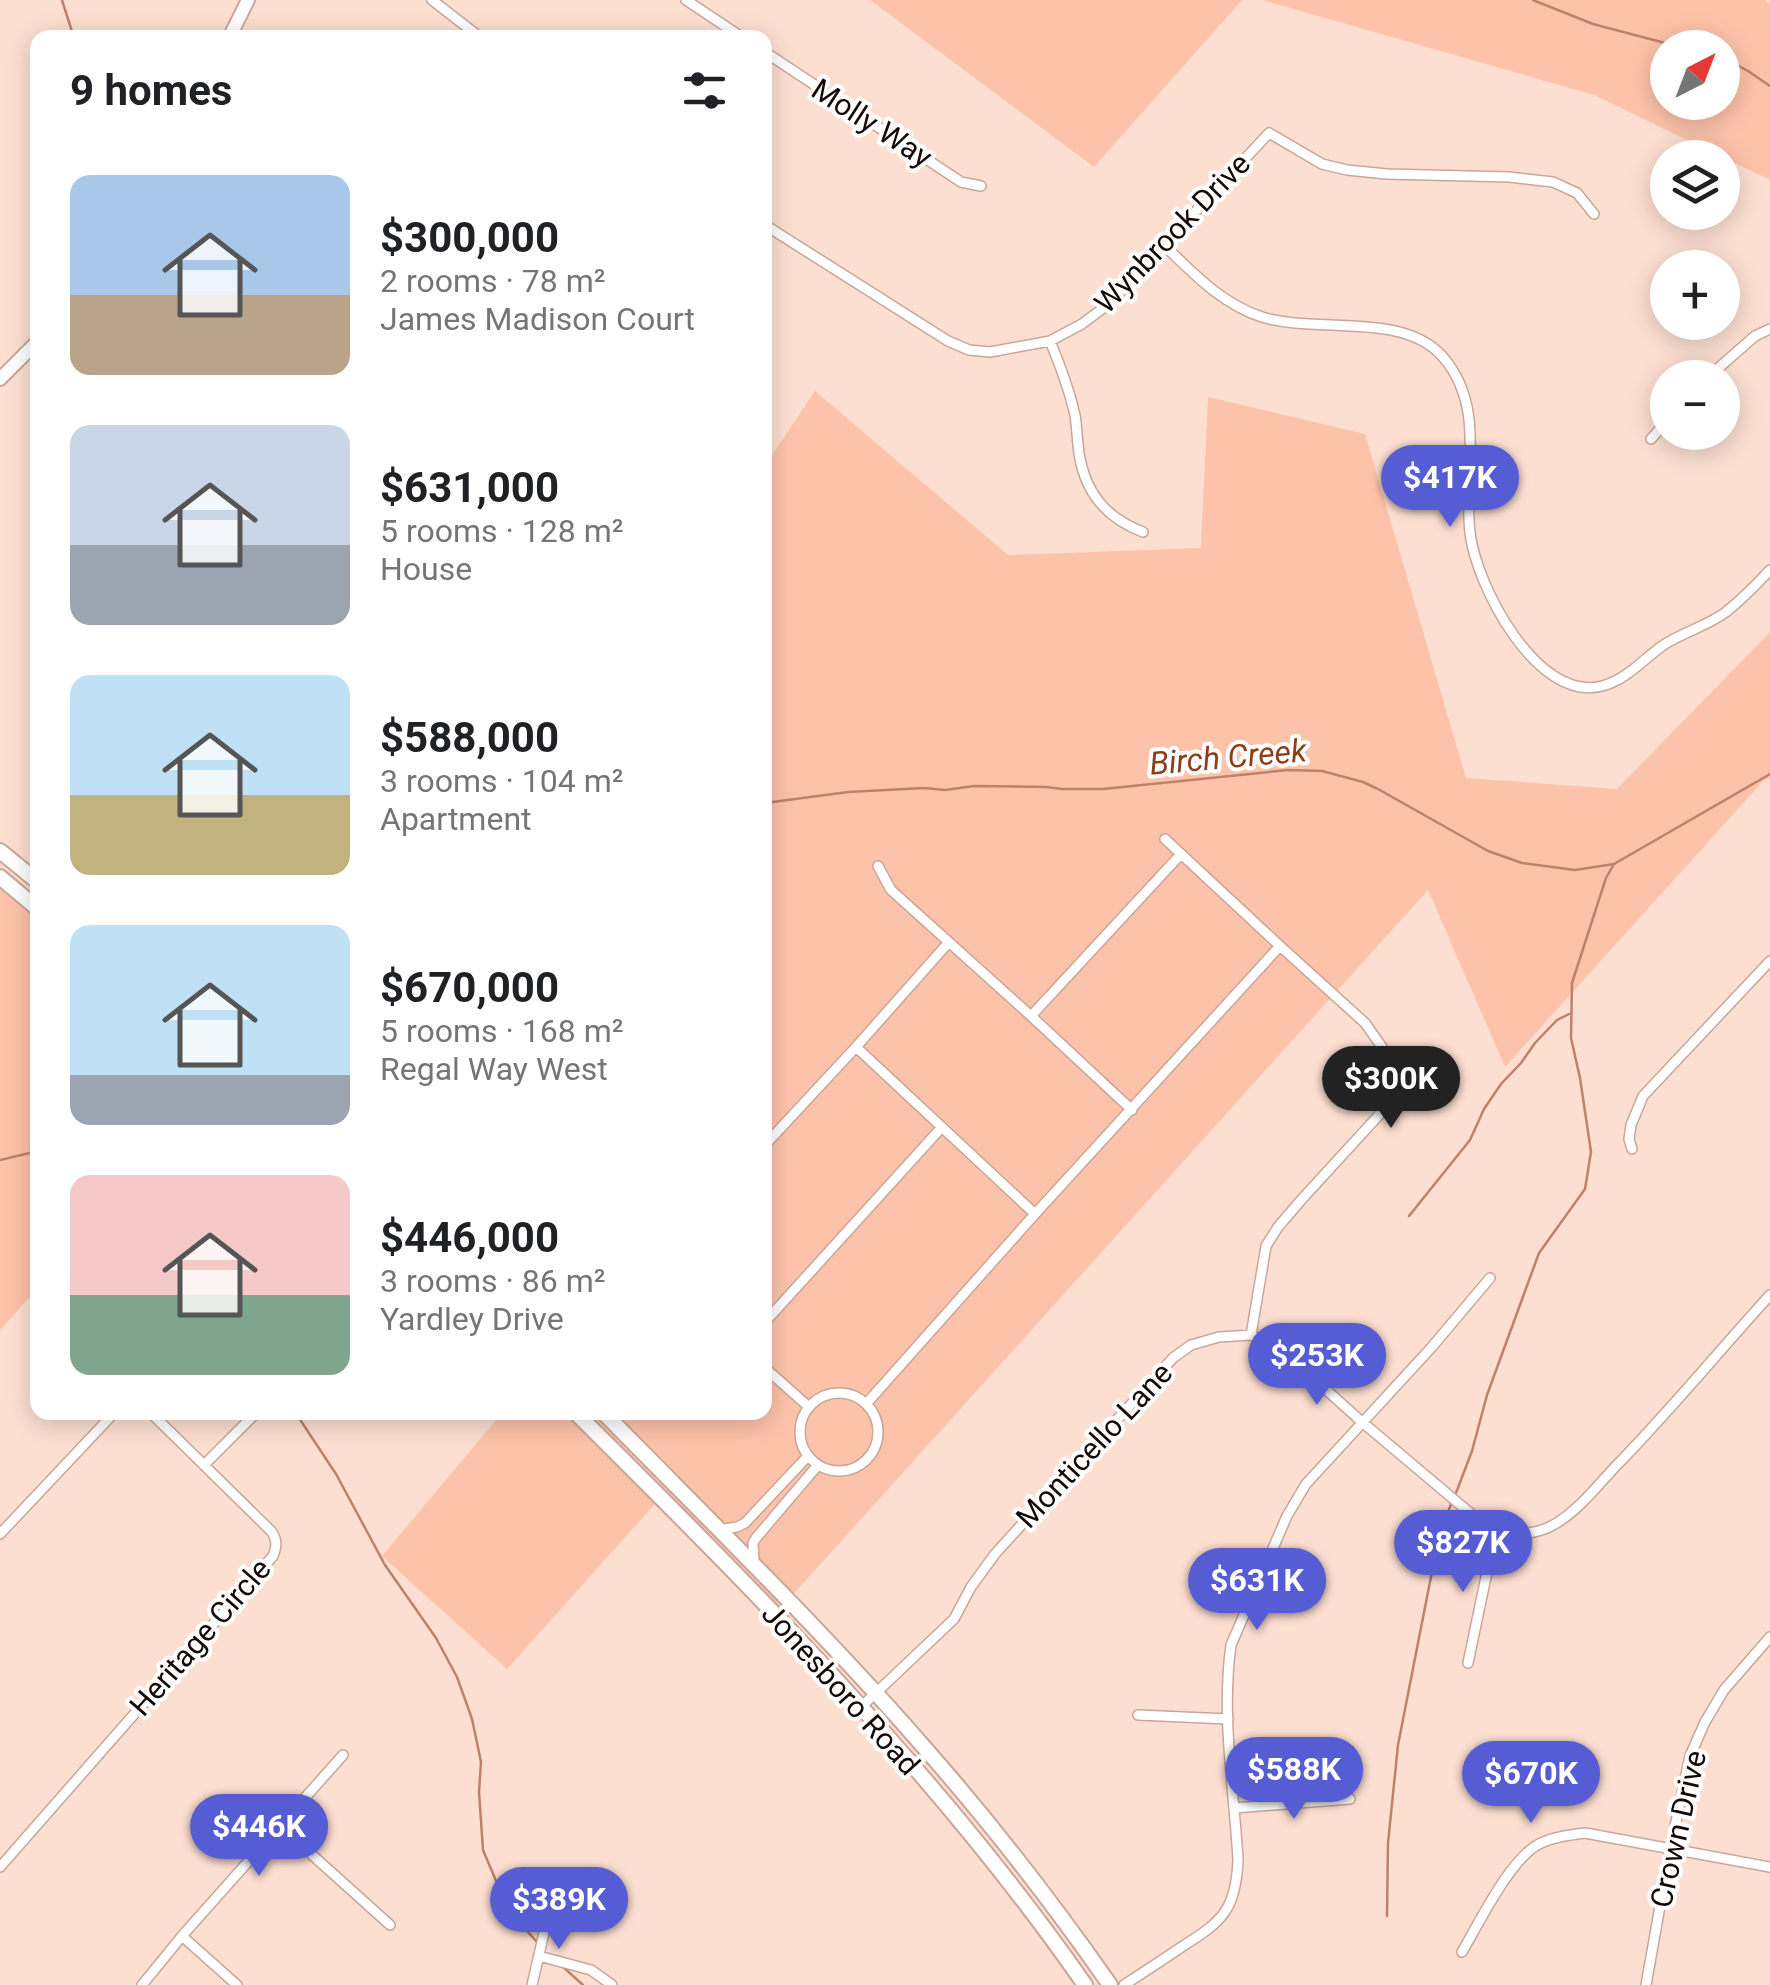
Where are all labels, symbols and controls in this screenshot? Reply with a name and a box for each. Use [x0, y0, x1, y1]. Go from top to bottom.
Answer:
north arrow [1650, 30, 1740, 120]
map controls [1650, 30, 1740, 450]
icon: filters [677, 63, 732, 118]
text: 9 homes [70, 66, 232, 115]
street label: Molly Way [805, 71, 939, 175]
button: layers [1650, 140, 1740, 230]
street label: Wynbrook Drive [1087, 146, 1257, 320]
text: $300,000 [380, 213, 559, 262]
icon: home [150, 215, 270, 335]
button: + [1650, 250, 1740, 340]
text: 2 rooms · 78 m² [380, 262, 605, 300]
text: James Madison Court [380, 300, 695, 338]
button: − [1650, 360, 1740, 450]
pin: $417K [1380, 445, 1520, 530]
text: $417K [1403, 458, 1497, 496]
text: $631,000 [380, 463, 559, 512]
icon: home [150, 465, 270, 585]
text: 5 rooms · 128 m² [380, 512, 623, 550]
text: House [380, 550, 472, 588]
text: $588,000 [380, 713, 559, 762]
icon: home [150, 715, 270, 835]
water label: Birch Creek [1148, 731, 1309, 783]
text: 3 rooms · 104 m² [380, 762, 623, 800]
text: Apartment [380, 800, 532, 838]
text: $670,000 [380, 963, 559, 1012]
icon: home [150, 965, 270, 1085]
text: 5 rooms · 168 m² [380, 1012, 623, 1050]
pin: $300K [1321, 1046, 1461, 1131]
text: Regal Way West [380, 1050, 608, 1088]
text: $300K [1344, 1059, 1438, 1097]
text: $446,000 [380, 1213, 559, 1262]
icon: home [150, 1215, 270, 1335]
text: 3 rooms · 86 m² [380, 1262, 605, 1300]
text: Yardley Drive [380, 1300, 564, 1338]
pin: $253K [1247, 1323, 1387, 1408]
text: $253K [1270, 1336, 1364, 1374]
street label: Monticello Lane [1009, 1355, 1179, 1535]
pin: $827K [1393, 1510, 1533, 1595]
text: $827K [1416, 1523, 1510, 1561]
pin: $631K [1187, 1548, 1327, 1633]
street label: Heritage Circle [122, 1551, 278, 1723]
text: $631K [1210, 1561, 1304, 1599]
street label: Jonesboro Road [755, 1596, 927, 1782]
pin: $588K [1224, 1737, 1364, 1822]
pin: $670K [1461, 1741, 1601, 1826]
street label: Crown Drive [1643, 1747, 1713, 1911]
text: $588K [1247, 1750, 1341, 1788]
text: $670K [1484, 1754, 1578, 1792]
pin: $446K [189, 1794, 329, 1879]
text: $446K [212, 1807, 306, 1845]
pin: $389K [489, 1867, 629, 1952]
text: $389K [512, 1880, 606, 1918]

